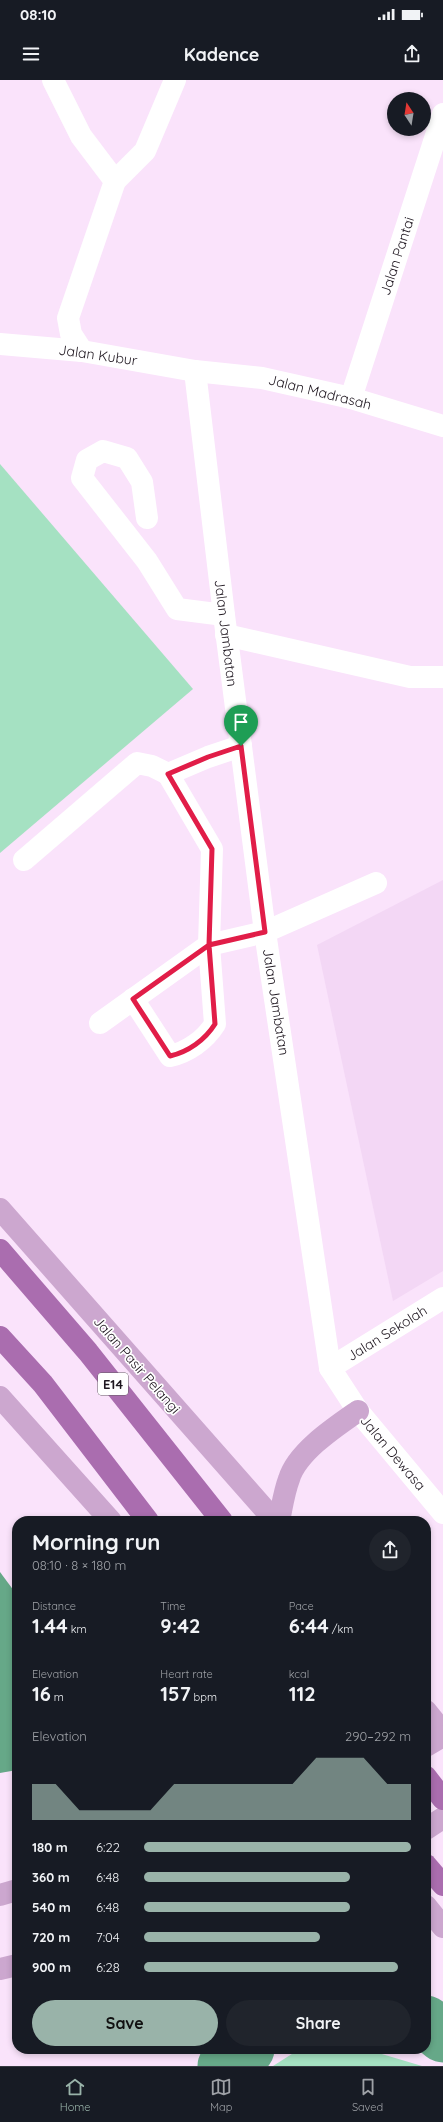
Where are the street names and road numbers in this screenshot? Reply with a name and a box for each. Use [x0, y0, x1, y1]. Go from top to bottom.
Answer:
street label: Jalan Pantai [376, 215, 418, 297]
street label: Jalan Kubur [58, 341, 139, 370]
street label: Jalan Madrasah [267, 371, 373, 413]
street label: Jalan Jambatan [211, 578, 241, 688]
street label: Jalan Jambatan [259, 947, 293, 1057]
street label: Jalan Sekolah [344, 1301, 430, 1365]
street label: Jalan Pasir Pelangi [90, 1313, 184, 1417]
road number: E14 [98, 1373, 128, 1395]
street label: Jalan Dewasa [356, 1412, 430, 1494]

